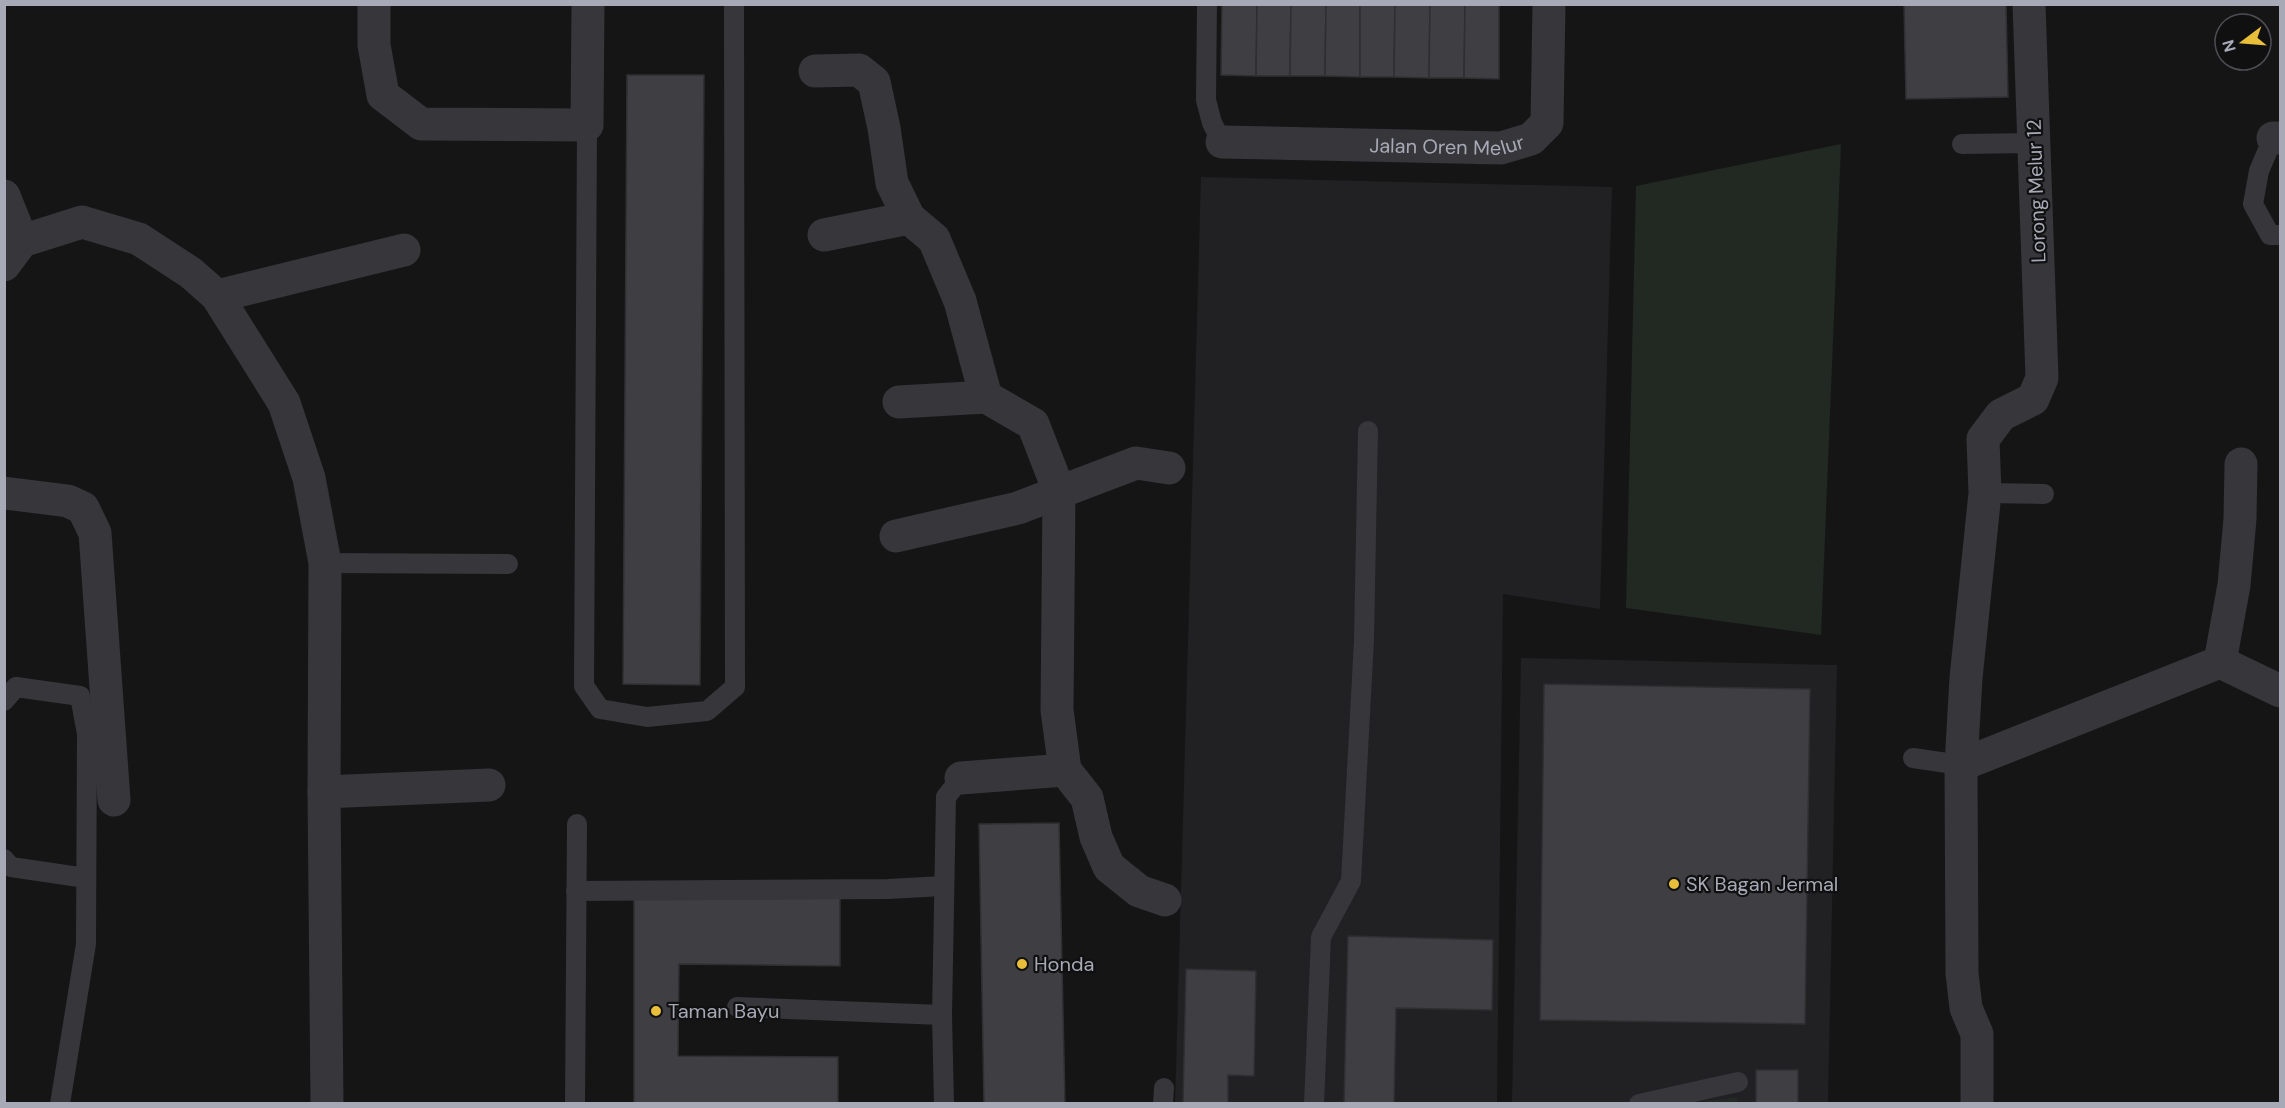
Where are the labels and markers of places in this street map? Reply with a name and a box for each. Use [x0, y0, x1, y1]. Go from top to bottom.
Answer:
place label: SK Bagan Jermal [1686, 871, 1838, 897]
marker: SK Bagan Jermal [1667, 877, 1681, 891]
place label: Honda [1034, 951, 1094, 977]
marker: Honda [1015, 957, 1029, 971]
place label: Taman Bayu [668, 998, 779, 1024]
marker: Taman Bayu [649, 1004, 663, 1018]

